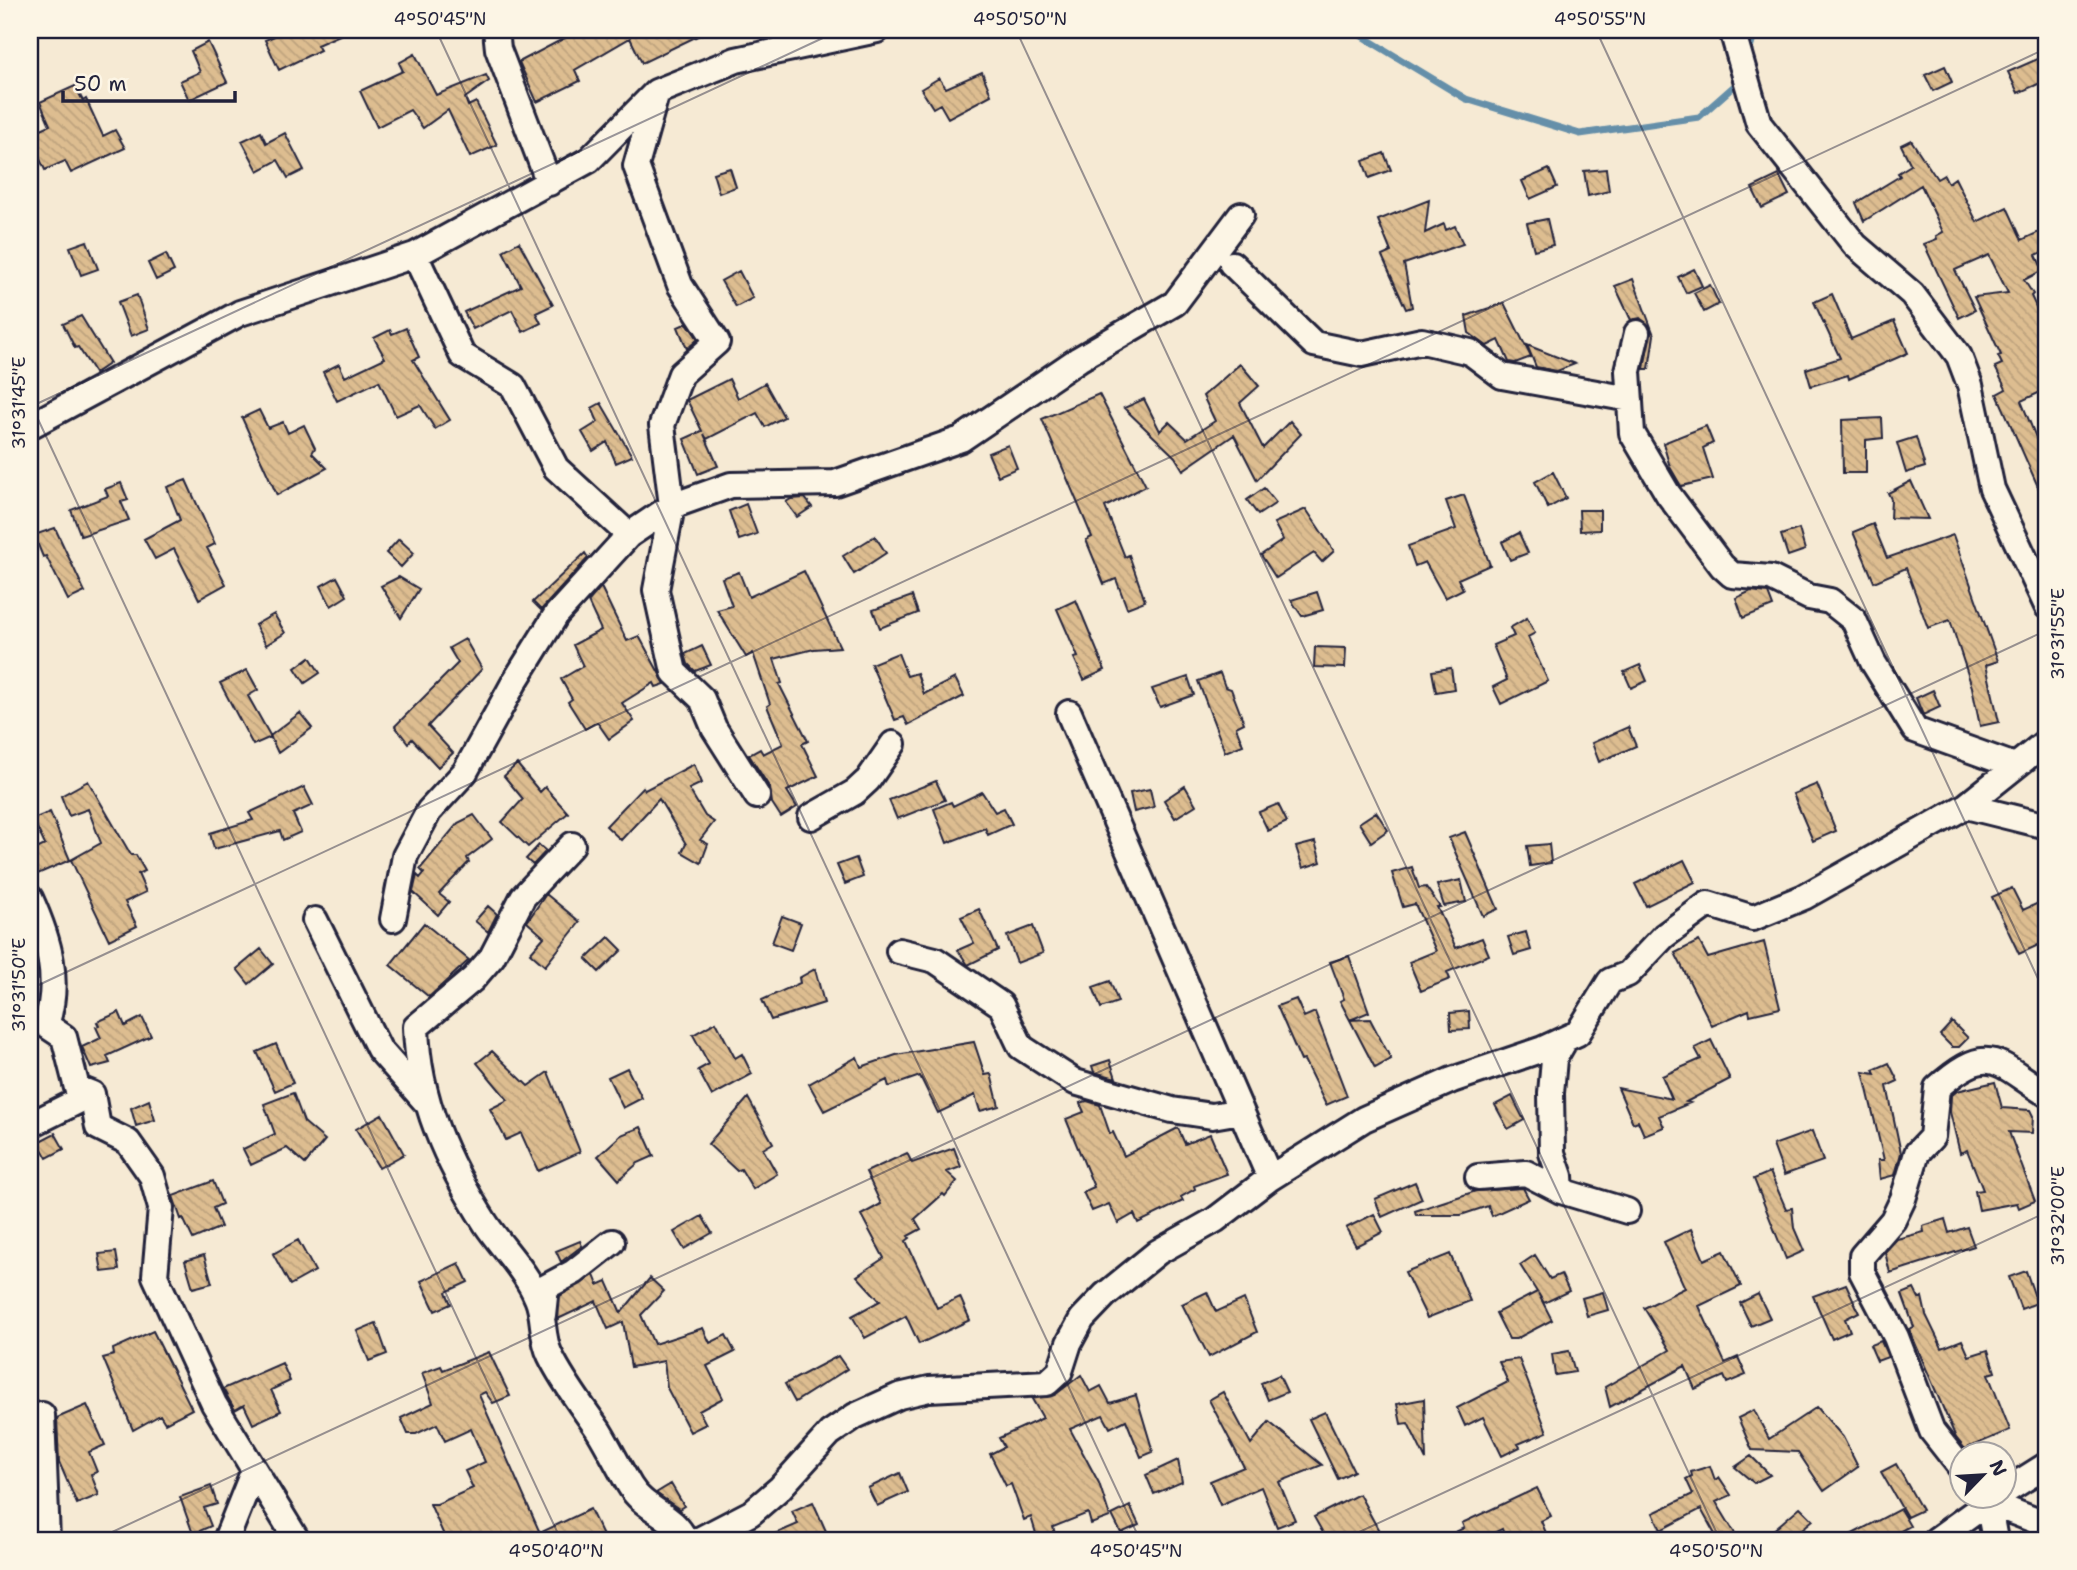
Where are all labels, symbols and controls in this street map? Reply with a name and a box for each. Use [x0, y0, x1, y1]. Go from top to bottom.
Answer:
text: 4°50'45"N [393, 7, 487, 31]
text: 4°50'50"N [973, 7, 1067, 31]
text: 4°50'55"N [1554, 7, 1646, 31]
scale bar [63, 60, 234, 104]
text: 50 m [74, 70, 127, 98]
text: 31°31'45"E [7, 356, 31, 450]
text: 31°31'55"E [2046, 588, 2070, 680]
text: 31°31'50"E [7, 938, 31, 1032]
text: 31°32'00"E [2046, 1166, 2070, 1266]
north arrow [1948, 1440, 2018, 1510]
text: N [1983, 1456, 2012, 1480]
text: 4°50'40"N [508, 1539, 604, 1563]
text: 4°50'45"N [1089, 1539, 1183, 1563]
text: 4°50'50"N [1669, 1539, 1763, 1563]

